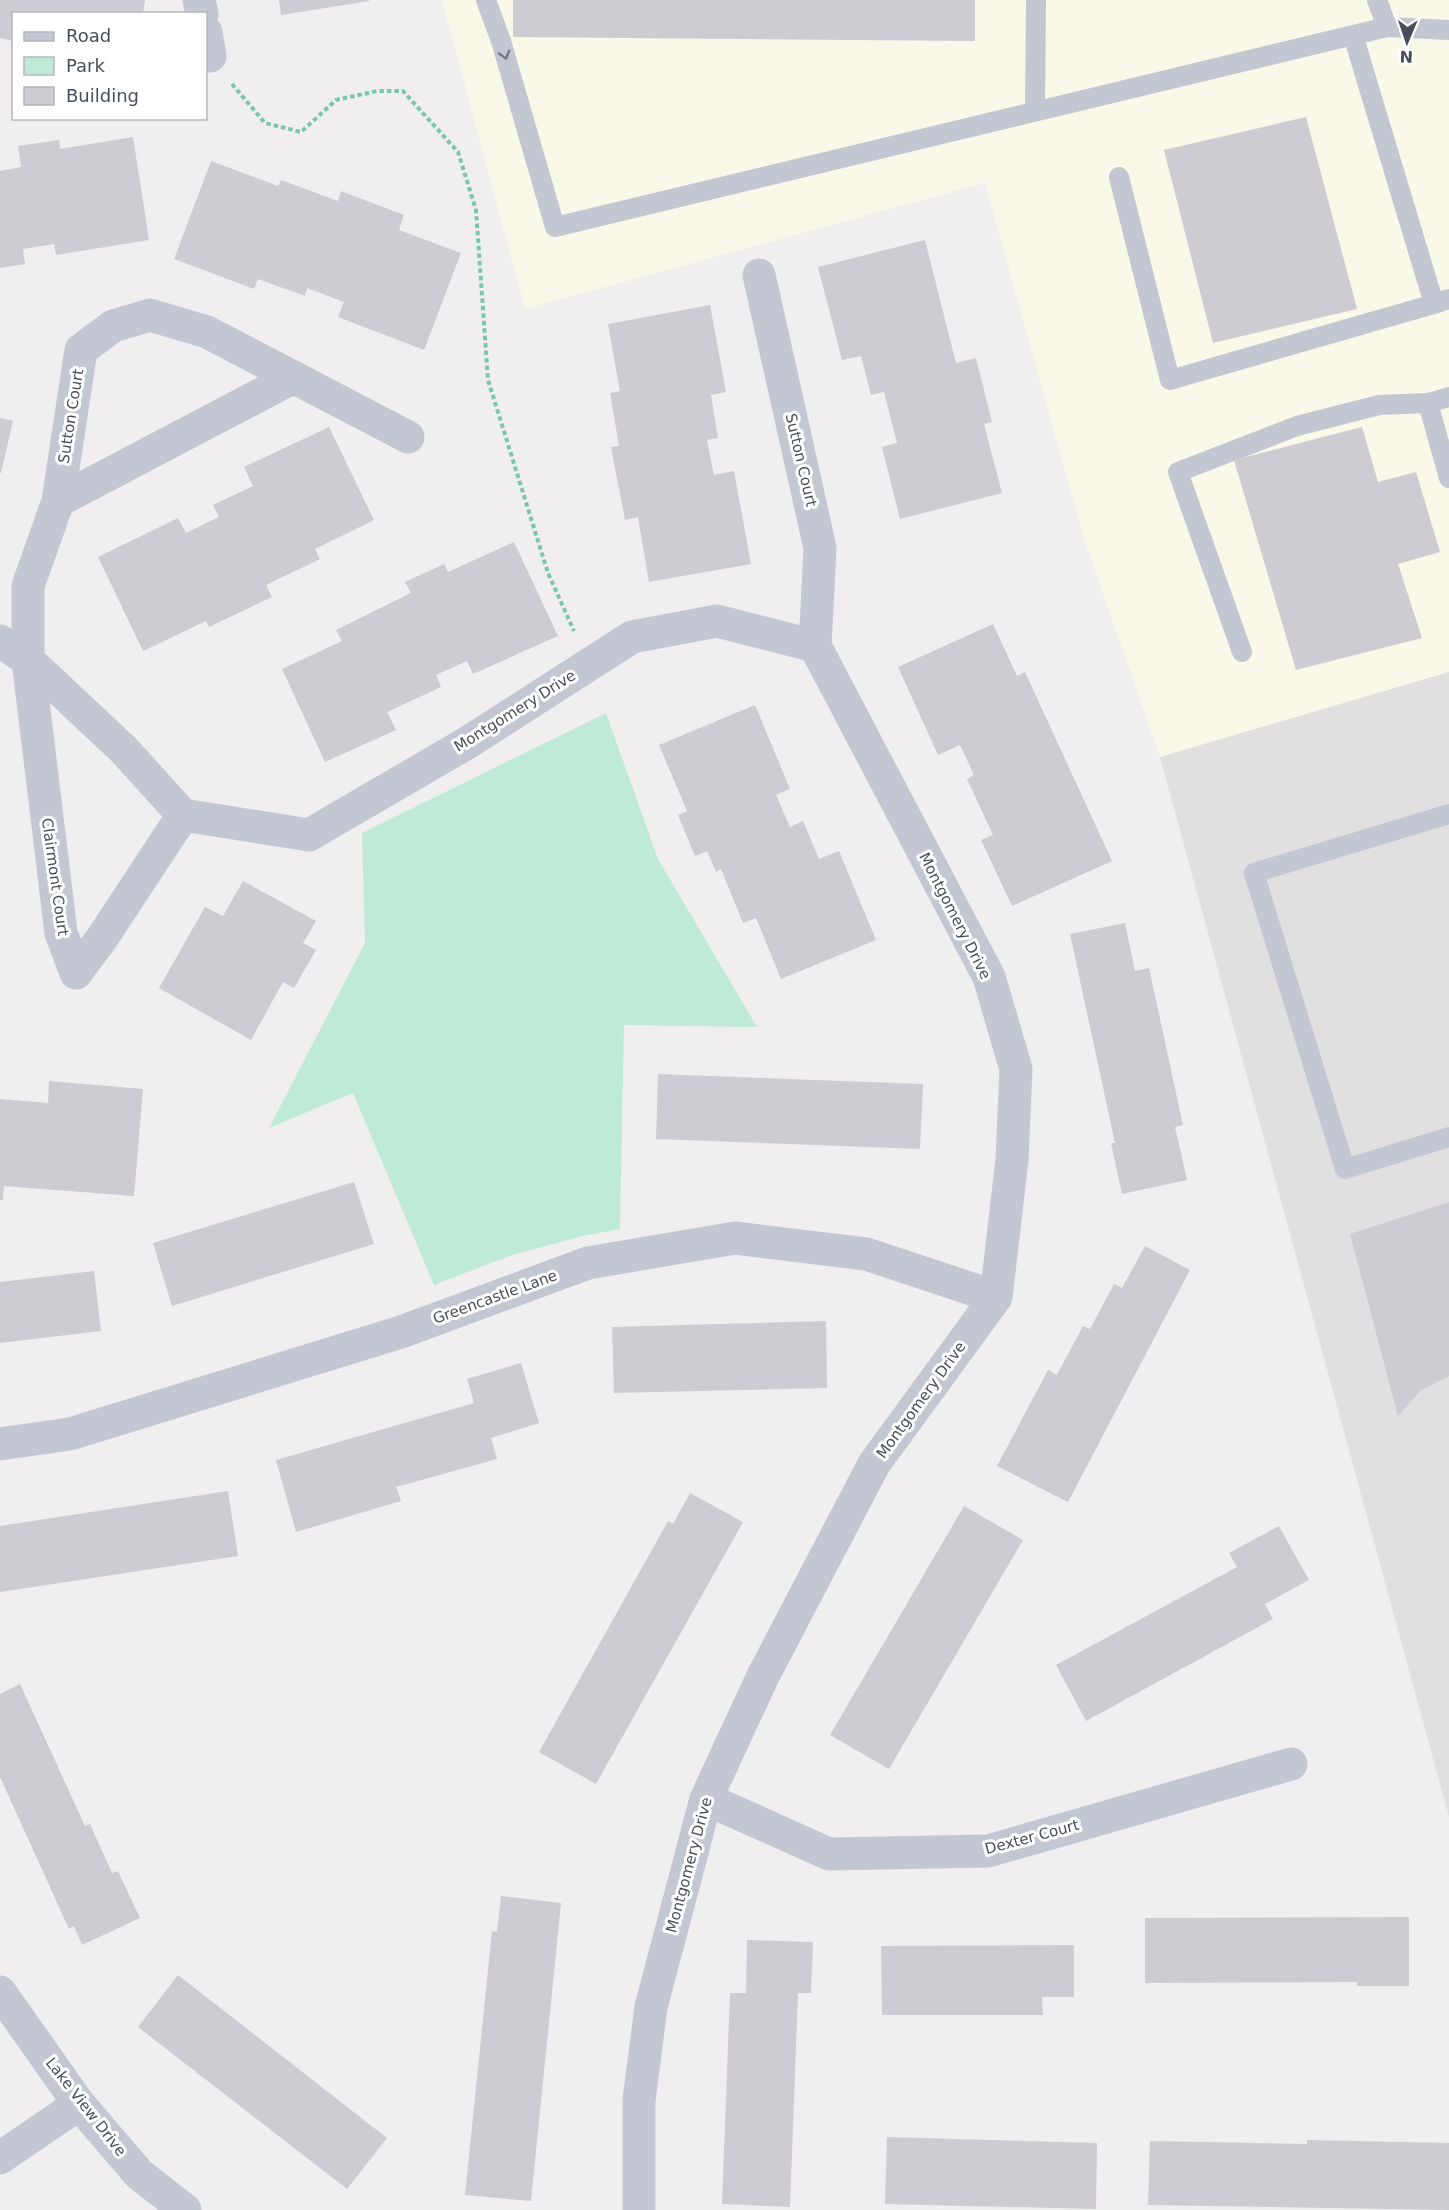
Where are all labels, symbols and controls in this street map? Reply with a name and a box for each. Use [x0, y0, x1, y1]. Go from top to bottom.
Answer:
legend [12, 12, 207, 120]
north arrow [1377, 12, 1437, 72]
text: Road [66, 25, 111, 46]
text: N [1399, 47, 1414, 66]
one-way arrow [498, 50, 510, 60]
text: Park [66, 55, 105, 76]
text: Building [66, 85, 139, 106]
street label: Sutton Court [55, 367, 87, 465]
street label: Sutton Court [781, 411, 821, 509]
street label: Montgomery Drive [451, 666, 579, 756]
street label: Clairmont Court [38, 817, 72, 937]
street label: Montgomery Drive [915, 850, 995, 982]
street label: Greencastle Lane [430, 1266, 560, 1328]
street label: Montgomery Drive [873, 1338, 969, 1462]
street label: Montgomery Drive [662, 1795, 716, 1935]
street label: Dexter Court [983, 1816, 1081, 1858]
street label: Lake View Drive [42, 2054, 130, 2160]

